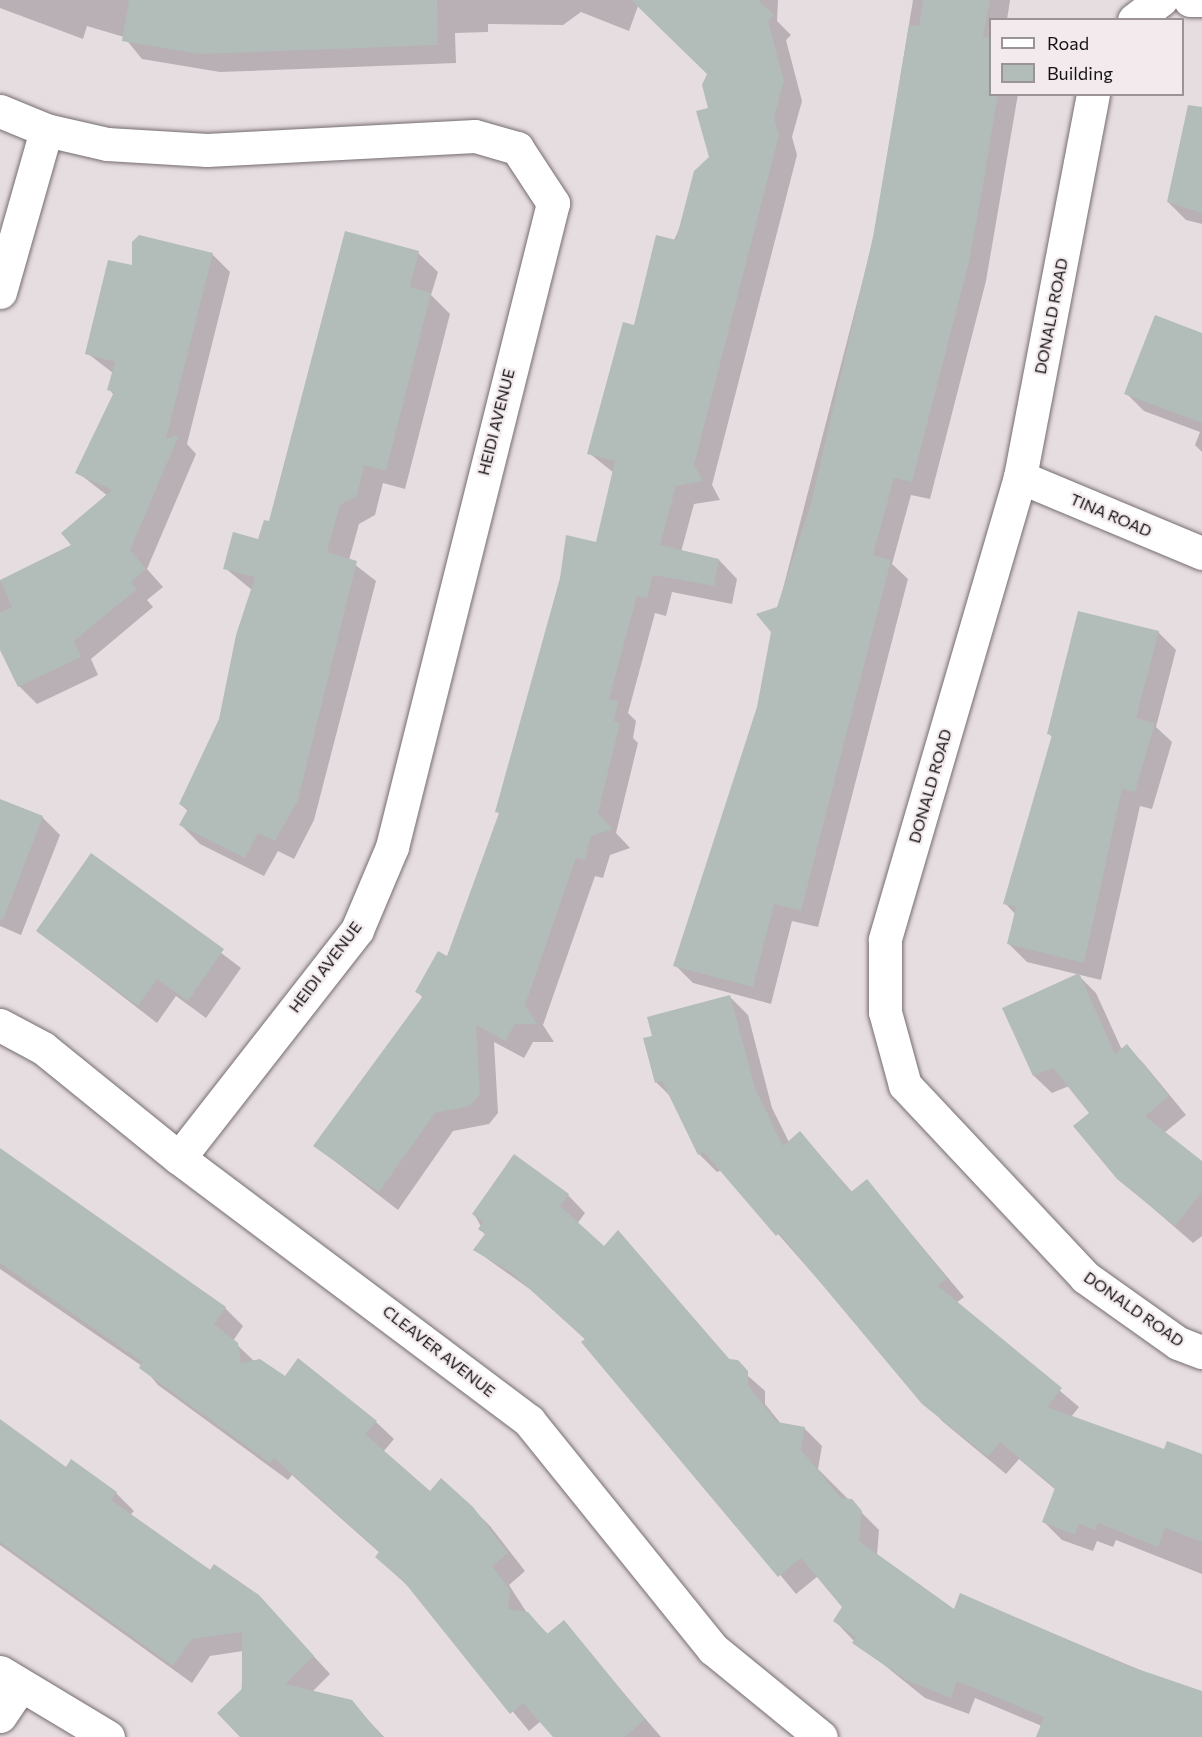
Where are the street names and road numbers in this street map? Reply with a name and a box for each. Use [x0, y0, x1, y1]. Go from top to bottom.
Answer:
street label: DONALD ROAD [1030, 256, 1072, 376]
street label: HEIDI AVENUE [474, 367, 518, 477]
street label: TINA ROAD [1067, 489, 1155, 541]
street label: DONALD ROAD [905, 727, 955, 845]
street label: HEIDI AVENUE [285, 918, 365, 1016]
street label: DONALD ROAD [1080, 1267, 1188, 1351]
street label: CLEAVER AVENUE [379, 1301, 499, 1401]

